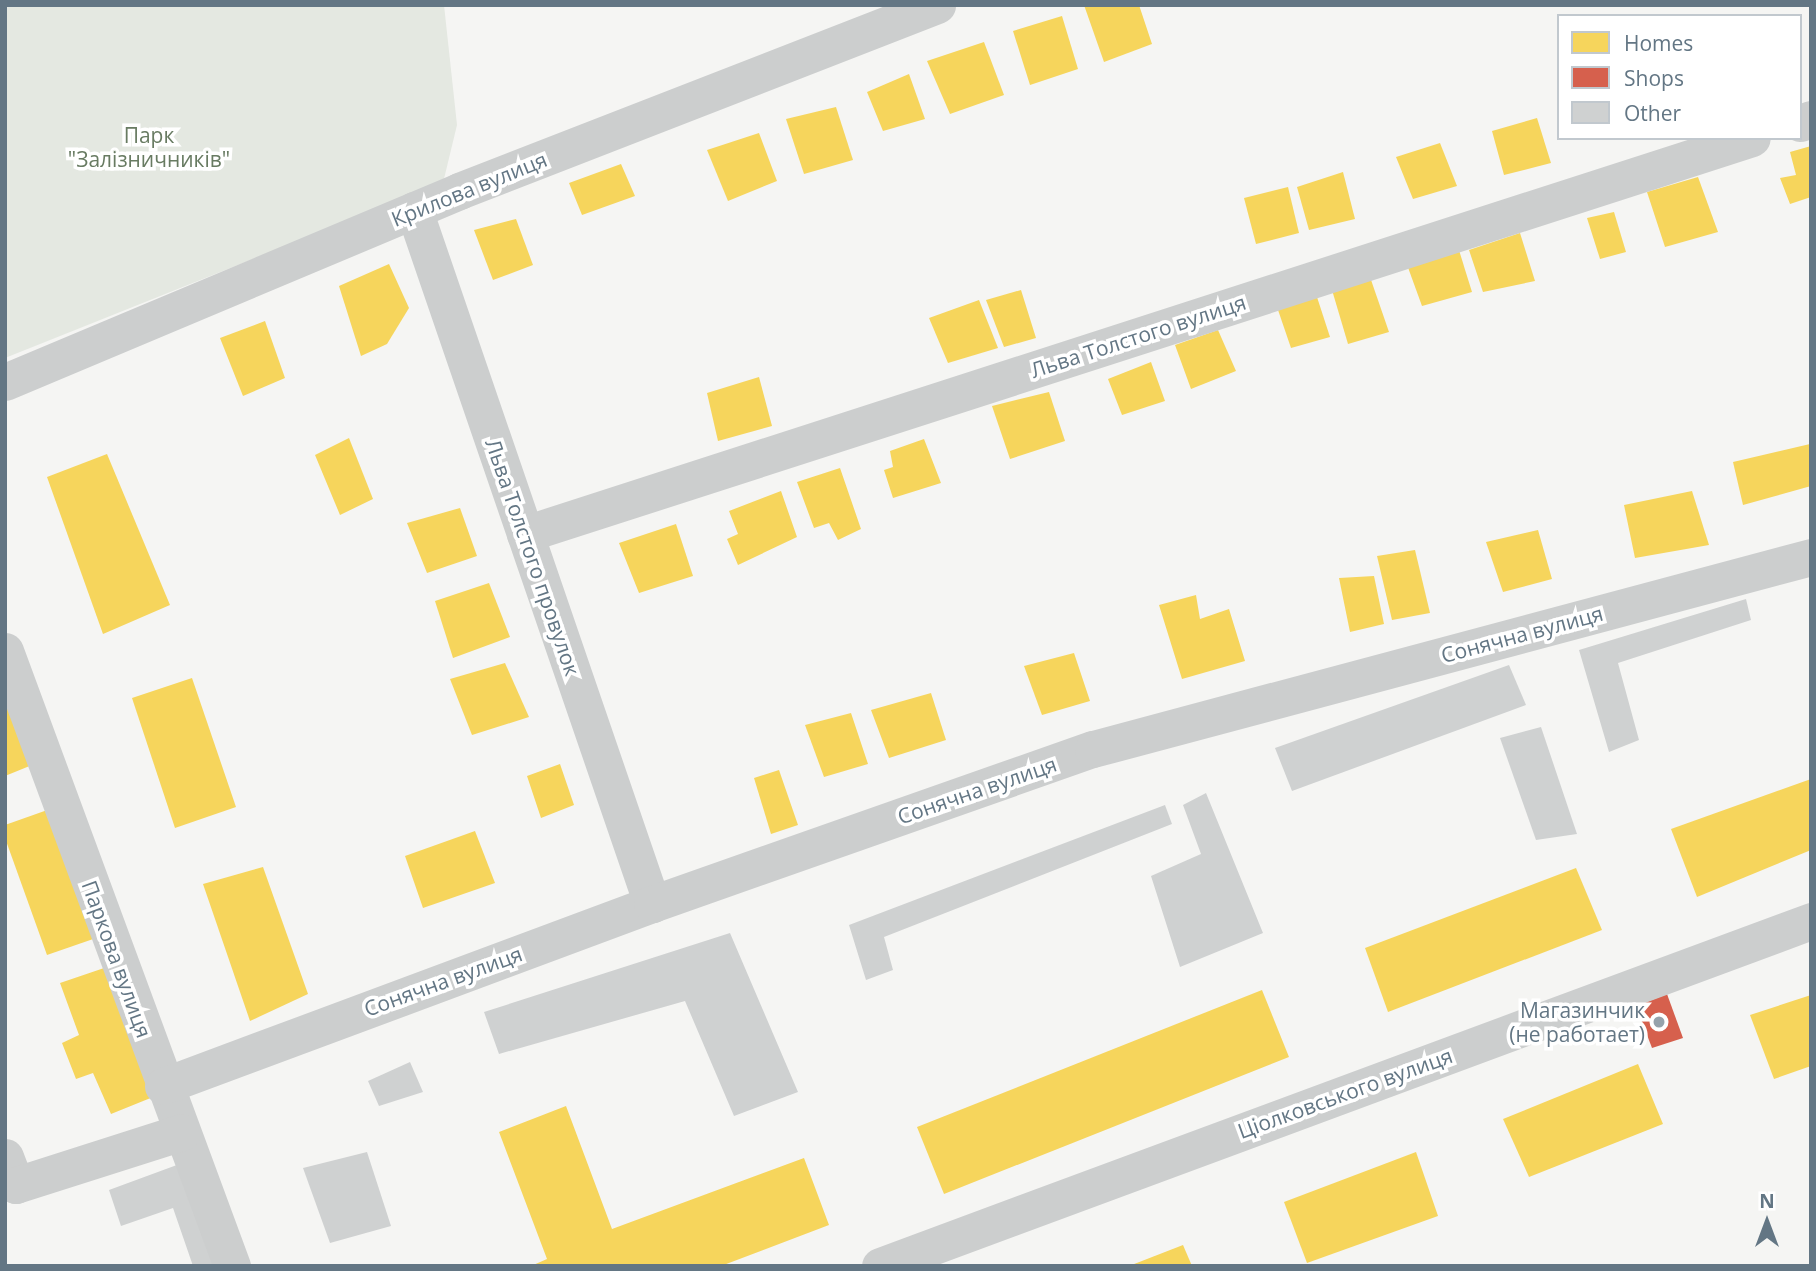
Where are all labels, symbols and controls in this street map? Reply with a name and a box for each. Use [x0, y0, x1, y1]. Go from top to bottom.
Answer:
legend [1557, 14, 1802, 140]
text: Homes [1624, 29, 1693, 57]
text: Shops [1624, 64, 1684, 92]
text: Other [1624, 99, 1681, 127]
park label: Парк "Залізничників" [68, 122, 230, 172]
street label: Крилова вулиця [388, 146, 550, 232]
street label: Льва Толстого вулиця [1027, 289, 1249, 383]
street label: Льва Толстого провулок [481, 435, 585, 679]
street label: Сонячна вулиця [1438, 600, 1606, 668]
street label: Сонячна вулиця [894, 751, 1060, 829]
street label: Паркова вулиця [77, 877, 157, 1041]
street label: Сонячна вулиця [360, 941, 526, 1021]
place label: Магазинчик (не работает) [1509, 997, 1645, 1047]
marker: Магазинчик (не работает) [1651, 1014, 1667, 1030]
street label: Ціолковського вулиця [1234, 1042, 1456, 1144]
north arrow [1732, 1187, 1802, 1257]
text: N [1759, 1188, 1775, 1214]

